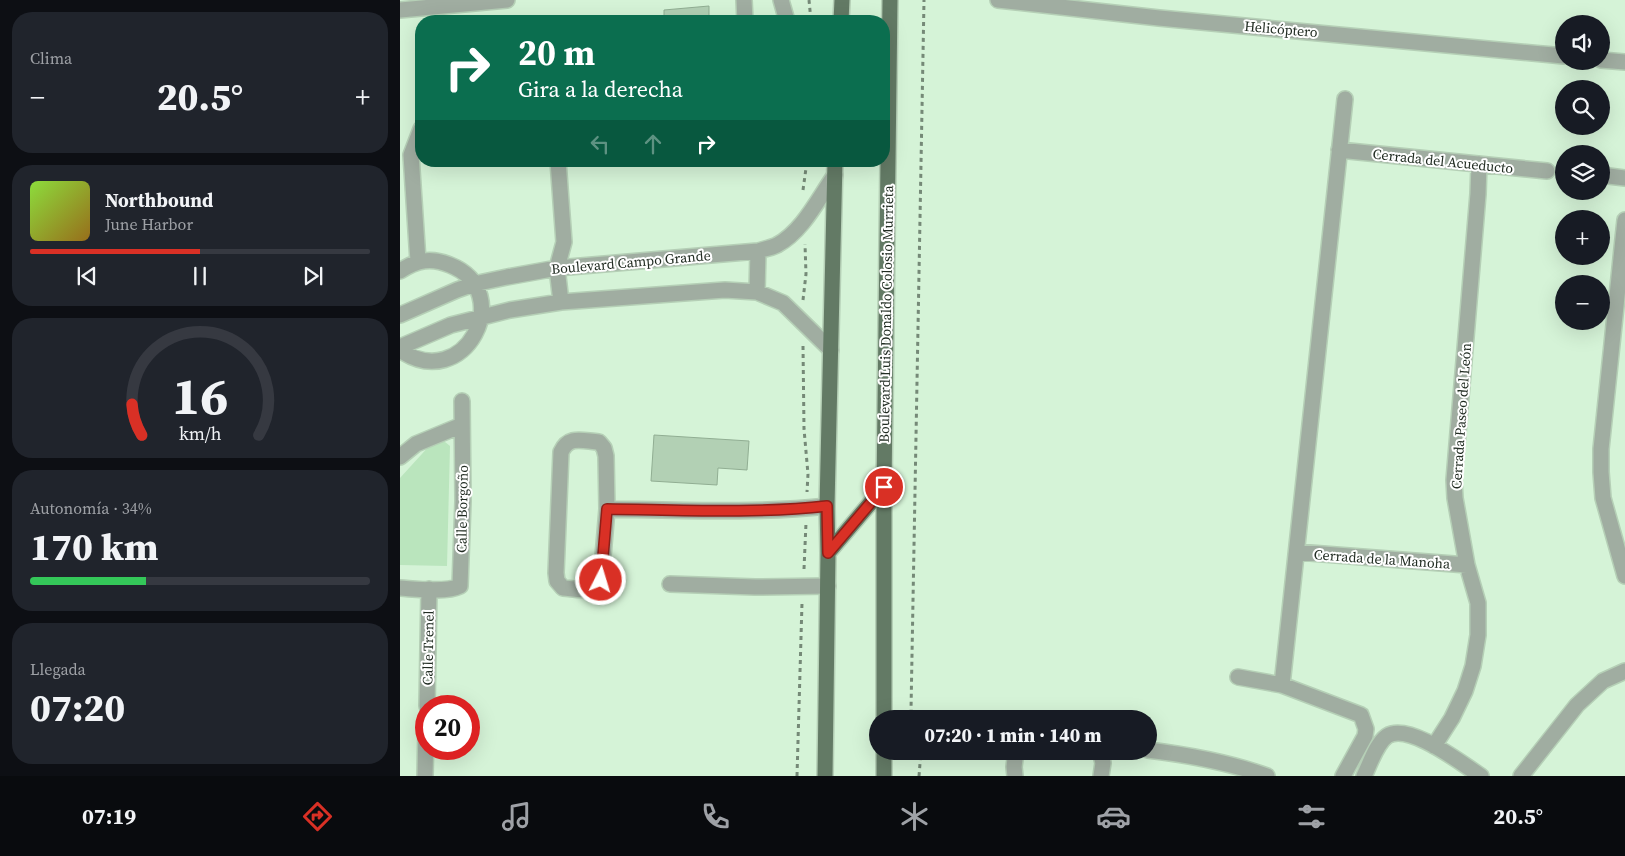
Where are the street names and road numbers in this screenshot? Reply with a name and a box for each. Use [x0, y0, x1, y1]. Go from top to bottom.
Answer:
street label: Helicóptero [1243, 16, 1319, 42]
street label: Cerrada del Acueducto [1372, 144, 1515, 178]
street label: Boulevard Luis Donaldo Colosio Murrieta [874, 184, 898, 443]
street label: Boulevard Campo Grande [550, 245, 712, 279]
street label: Cerrada Paseo del León [1446, 342, 1476, 490]
street label: Calle Borgoño [451, 465, 473, 553]
street label: Cerrada de la Manoha [1313, 544, 1452, 574]
street label: Calle Trenel [417, 610, 439, 686]

